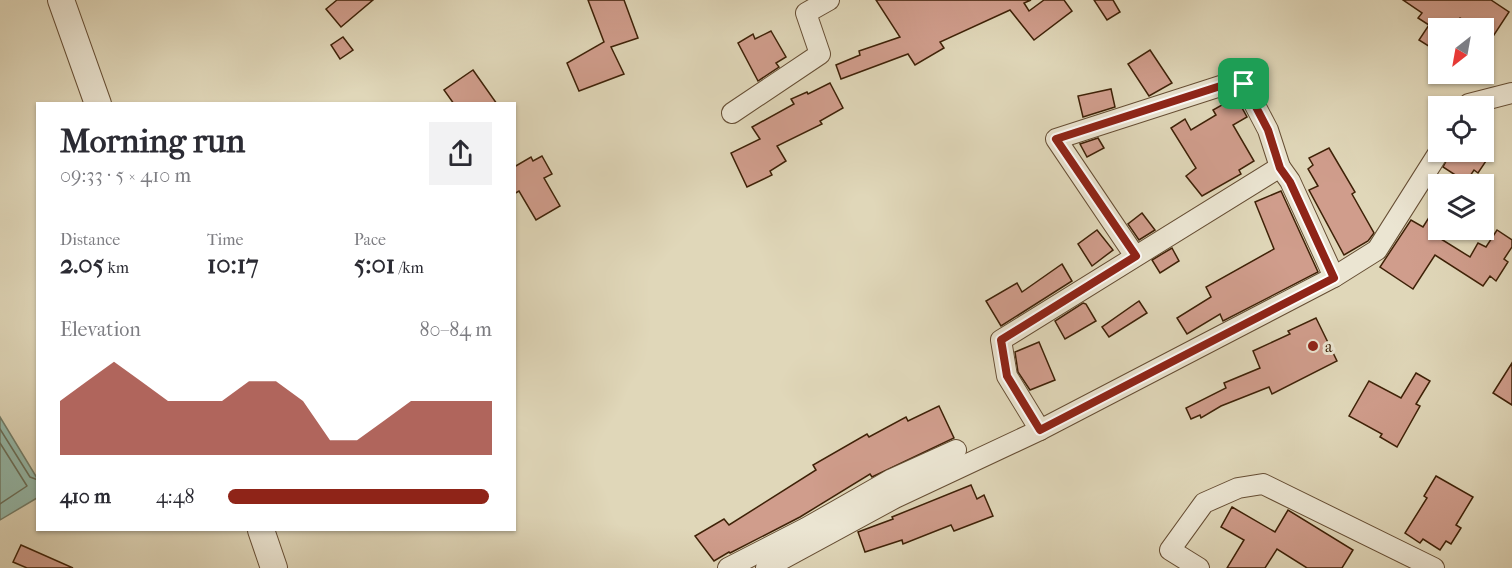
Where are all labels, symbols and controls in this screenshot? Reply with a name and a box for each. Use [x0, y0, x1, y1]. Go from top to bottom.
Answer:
north arrow [1428, 18, 1494, 84]
map controls [1428, 18, 1494, 240]
pin [1218, 58, 1269, 109]
icon: arrive [1227, 67, 1260, 100]
button: locate [1428, 96, 1494, 162]
text: Morning run [60, 122, 245, 161]
button: share [429, 122, 492, 185]
text: 09:33 · 5 × 410 m [60, 164, 191, 187]
button: layers [1428, 174, 1494, 240]
text: Distance [60, 230, 120, 249]
text: Time [207, 230, 243, 249]
text: Pace [354, 230, 386, 249]
text: 2.05 [60, 249, 104, 280]
text: 10:17 [207, 249, 259, 280]
text: 5:01 [354, 249, 395, 280]
text: km [104, 258, 129, 277]
text: /km [395, 258, 424, 277]
text: Elevation [60, 318, 141, 341]
text: 80–84 m [420, 318, 492, 341]
place label: a [1325, 337, 1333, 356]
marker: a [1306, 339, 1320, 353]
text: 410 m [60, 485, 111, 508]
text: 4:48 [156, 485, 195, 508]

